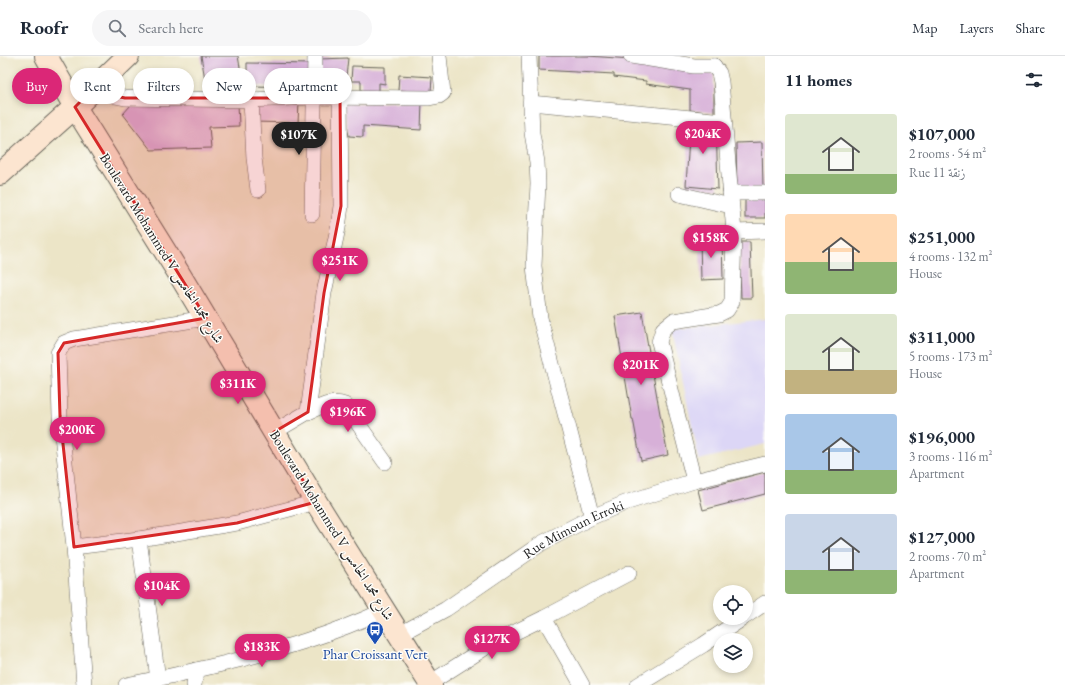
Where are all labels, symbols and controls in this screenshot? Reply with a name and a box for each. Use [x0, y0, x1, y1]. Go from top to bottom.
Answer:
search box [92, 10, 372, 46]
text: Roofr [20, 15, 68, 40]
icon: search [106, 17, 128, 39]
text: Search here [138, 18, 203, 37]
text: Map [912, 19, 937, 37]
text: Layers [959, 19, 994, 37]
text: Share [1016, 19, 1045, 37]
chip: Buy [12, 68, 62, 104]
chip: Rent [70, 68, 125, 104]
chip: Filters [133, 68, 194, 104]
chip: New [202, 68, 256, 104]
chip: Apartment [264, 68, 352, 104]
text: 11 homes [785, 69, 852, 91]
icon: filters [1023, 69, 1045, 91]
pin: $204K [675, 121, 731, 155]
pin: $107K [271, 122, 327, 156]
text: $107,000 [909, 123, 975, 145]
text: $204K [685, 125, 721, 142]
text: $107K [281, 126, 317, 143]
icon: home [817, 130, 865, 178]
text: 2 rooms · 54 m² [909, 145, 986, 162]
street label: Boulevard Mohammed V شارع محمد الخامس [93, 150, 228, 348]
text: Rue 11 زنقة [909, 164, 965, 181]
pin: $158K [683, 225, 739, 259]
text: $251,000 [909, 226, 975, 248]
text: $158K [693, 229, 729, 246]
icon: home [817, 230, 865, 278]
pin: $251K [312, 248, 368, 282]
text: 4 rooms · 132 m² [909, 248, 993, 265]
text: $251K [322, 252, 358, 269]
text: House [909, 265, 942, 282]
text: $311,000 [909, 326, 975, 348]
icon: home [817, 330, 865, 378]
text: 5 rooms · 173 m² [909, 348, 993, 365]
pin: $201K [613, 352, 669, 386]
text: $201K [623, 356, 659, 373]
text: House [909, 365, 942, 382]
pin: $311K [210, 371, 266, 405]
text: $311K [220, 375, 256, 392]
pin: $196K [320, 399, 376, 433]
text: $196K [330, 403, 366, 420]
pin: $200K [49, 417, 105, 451]
text: $200K [59, 421, 95, 438]
text: $196,000 [909, 426, 975, 448]
street label: Boulevard Mohammed V شارع محمد الخامس [263, 427, 398, 625]
icon: home [817, 430, 865, 478]
text: 3 rooms · 116 m² [909, 448, 993, 465]
text: Apartment [909, 465, 964, 482]
street label: Rue Mimoun Erroki [519, 495, 627, 563]
text: $127,000 [909, 526, 975, 548]
icon: home [817, 530, 865, 578]
text: 2 rooms · 70 m² [909, 548, 986, 565]
text: Apartment [909, 565, 964, 582]
pin: $104K [134, 573, 190, 607]
text: $104K [144, 577, 180, 594]
map controls [713, 585, 753, 673]
button: locate [713, 585, 753, 625]
bus stop icon: Phar Croissant Vert [365, 620, 385, 645]
pin: $127K [464, 626, 520, 660]
text: $127K [474, 630, 510, 647]
button: layers [713, 633, 753, 673]
pin: $183K [234, 634, 290, 668]
text: $183K [244, 638, 280, 655]
place label: Phar Croissant Vert [323, 645, 428, 663]

